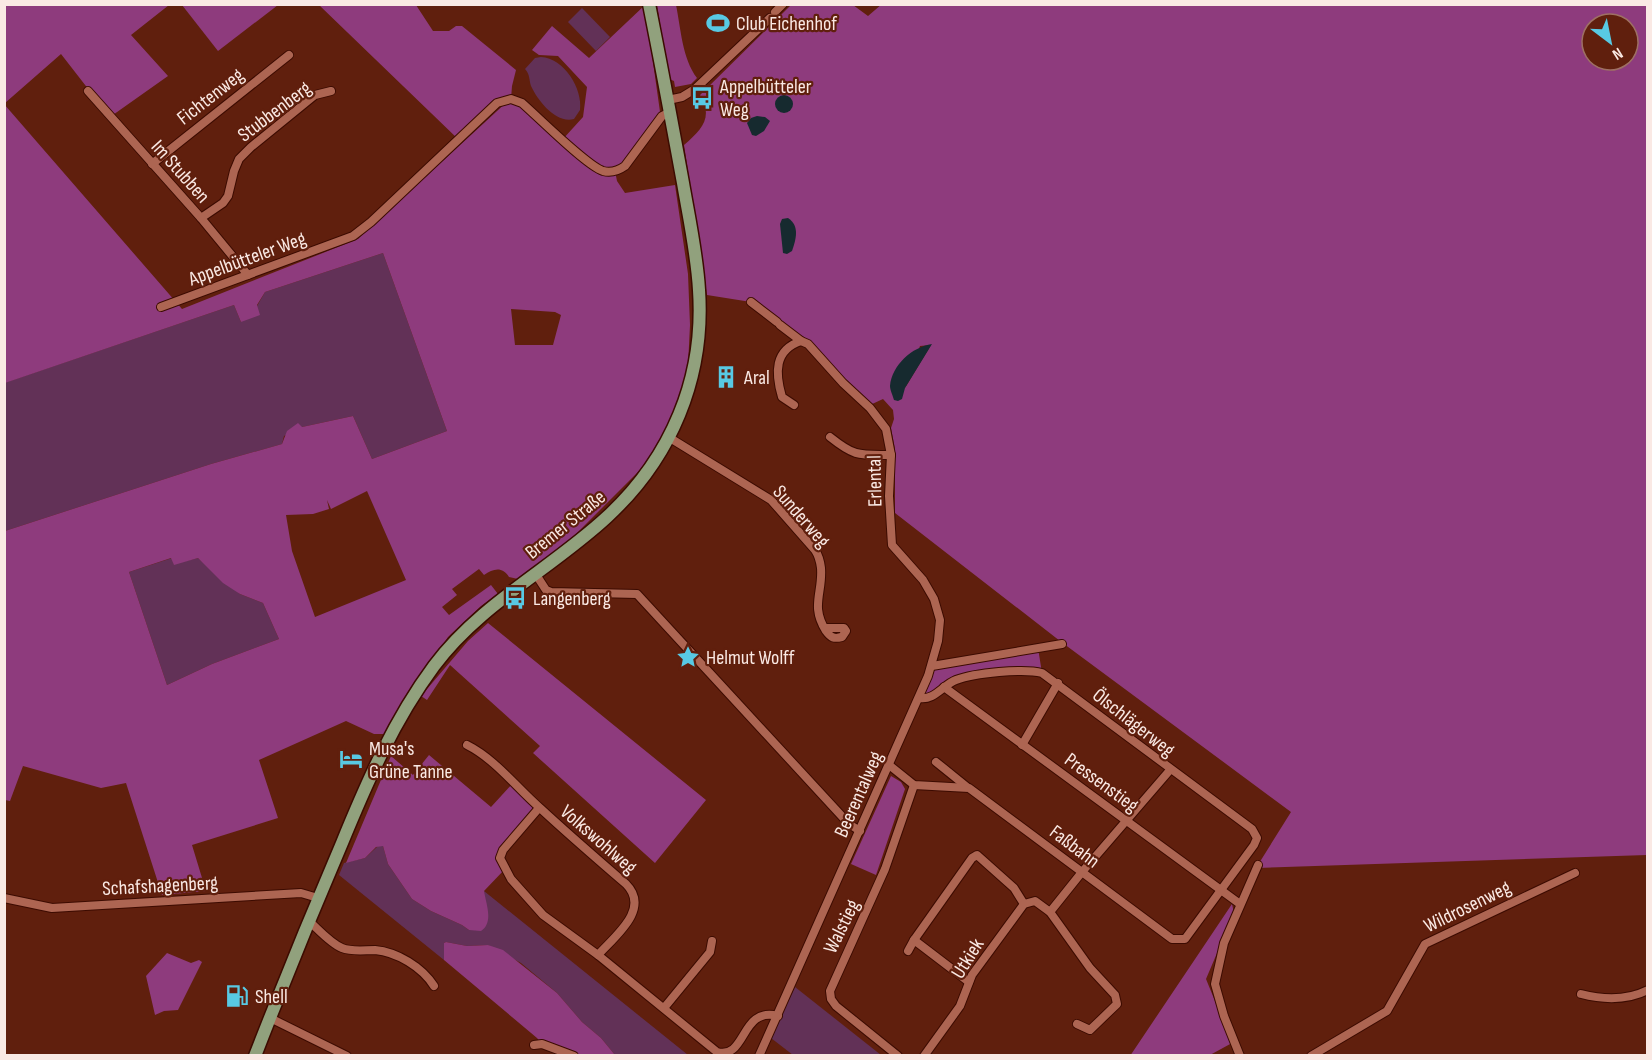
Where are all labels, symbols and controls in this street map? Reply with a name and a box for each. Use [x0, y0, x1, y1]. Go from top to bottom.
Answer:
sports icon: Club Eichenhof [705, 10, 731, 36]
place label: Club Eichenhof [736, 12, 837, 36]
north arrow [1580, 12, 1640, 72]
text: N [1608, 43, 1626, 64]
street label: Fichtenweg [172, 63, 249, 130]
place label: Appelbütteler Weg [719, 75, 812, 122]
street label: Stubbenberg [233, 76, 316, 147]
bus stop icon: Appelbütteler Weg [689, 85, 715, 111]
street label: Im Stubben [146, 135, 215, 208]
street label: Appelbütteler Weg [184, 227, 309, 292]
building icon: Aral [713, 364, 739, 390]
place label: Aral [743, 366, 770, 390]
street label: Erlental [863, 455, 887, 507]
street label: Sunderweg [768, 480, 835, 553]
street label: Bremer Straße [521, 485, 611, 564]
bus stop icon: Langenberg [502, 585, 528, 611]
place label: Langenberg [533, 587, 611, 611]
place icon: Helmut Wolff [675, 644, 701, 670]
place label: Helmut Wolff [706, 646, 795, 670]
street label: Ölschlägerweg [1087, 683, 1179, 762]
place label: Musa's Grüne Tanne [369, 737, 453, 784]
hotel icon: Musa's Grüne Tanne [338, 746, 364, 772]
street label: Beerentalweg [829, 748, 889, 841]
street label: Pressenstieg [1060, 748, 1143, 818]
street label: Volkswohlweg [555, 800, 642, 880]
street label: Faßbahn [1045, 820, 1104, 873]
street label: Schafshagenberg [101, 871, 219, 901]
street label: Wildrosenweg [1420, 876, 1515, 938]
street label: Walstieg [819, 896, 865, 957]
street label: Utkiek [946, 934, 990, 983]
fuel station icon: Shell [224, 983, 250, 1009]
place label: Shell [255, 985, 288, 1009]

